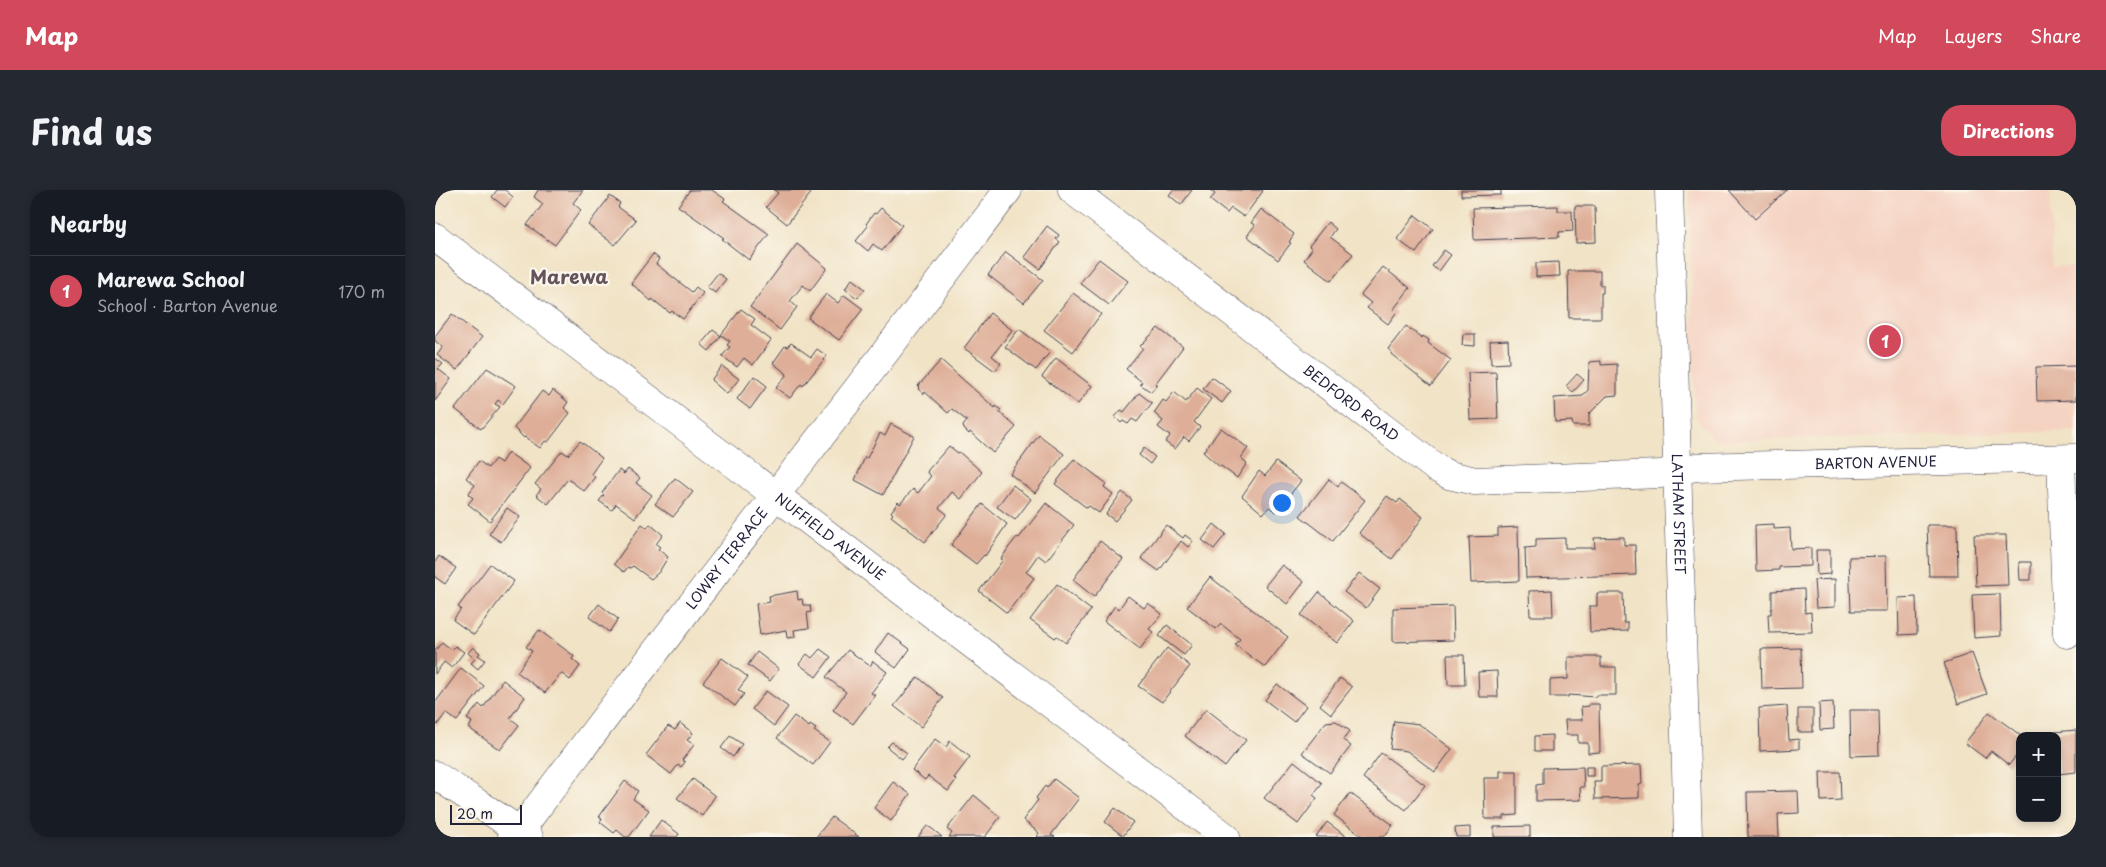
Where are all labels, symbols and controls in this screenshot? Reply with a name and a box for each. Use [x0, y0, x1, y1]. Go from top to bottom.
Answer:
text: Map [25, 17, 78, 53]
text: Map [1878, 22, 1917, 49]
text: Layers [1945, 22, 2002, 49]
text: Share [2030, 22, 2081, 49]
text: Find us [30, 104, 152, 157]
button: Directions [1941, 105, 2076, 156]
text: Nearby [50, 207, 127, 239]
district label: Marewa [530, 262, 608, 290]
text: Marewa School [97, 265, 245, 293]
text: 1 [62, 279, 70, 303]
text: 170 m [339, 279, 385, 303]
text: School · Barton Avenue [97, 293, 278, 317]
pin: 1 [1869, 322, 1901, 360]
street label: BEDFORD ROAD [1299, 359, 1404, 446]
street label: BARTON AVENUE [1814, 450, 1937, 474]
street label: LATHAM STREET [1667, 453, 1691, 575]
street label: NUFFIELD AVENUE [771, 488, 890, 585]
your location [1269, 490, 1295, 516]
street label: LOWRY TERRACE [681, 503, 773, 613]
map controls [2016, 732, 2061, 822]
button: + [2016, 732, 2061, 777]
button: − [2016, 777, 2061, 822]
scale bar [450, 802, 523, 825]
text: 20 m [457, 803, 493, 824]

